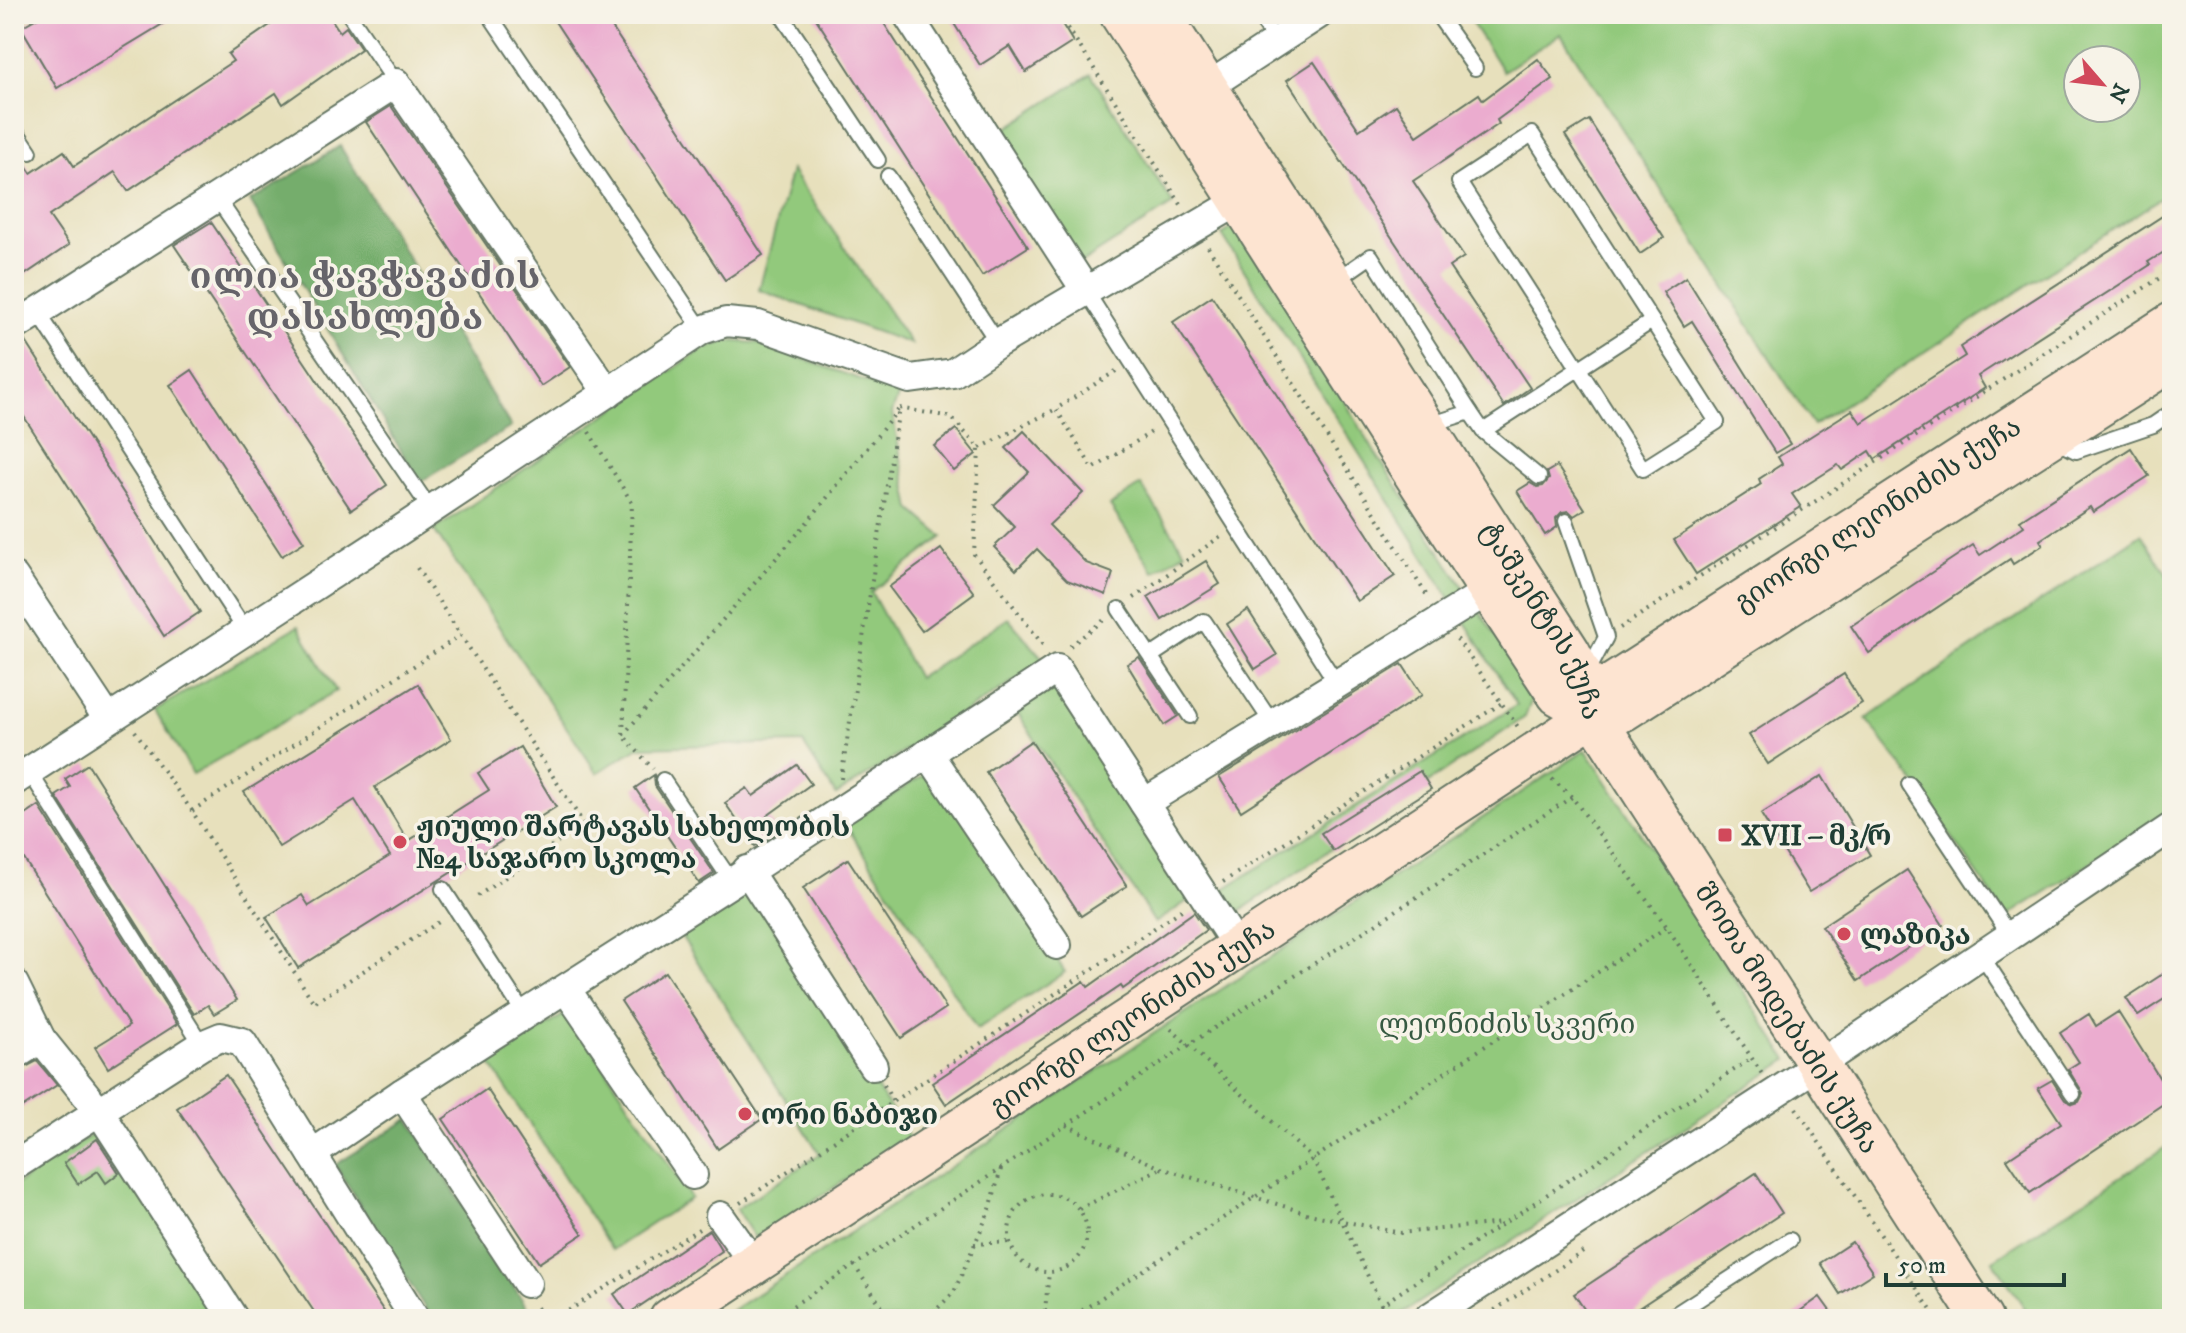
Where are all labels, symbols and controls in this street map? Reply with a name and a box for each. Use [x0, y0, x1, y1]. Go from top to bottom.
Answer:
north arrow [2062, 44, 2142, 124]
text: N [2102, 78, 2134, 107]
district label: ილია ჭავჭავაძის დასახლება [190, 255, 542, 341]
street label: გიორგი ლეონიძის ქუჩა [1728, 409, 2028, 620]
street label: ტაშკენტის ქუჩა [1472, 516, 1609, 724]
place label: ჟიული შარტავას სახელობის №4 საჯარო სკოლა [416, 810, 850, 877]
place label: XVII – მკ/რ [1741, 819, 1891, 854]
marker: XVII – მკ/რ [1716, 826, 1734, 844]
marker: ჟიული შარტავას სახელობის №4 საჯარო სკოლა [391, 833, 409, 851]
street label: შოთა მოდებაძის ქუჩა [1687, 877, 1887, 1161]
street label: გიორგი ლეონიძის ქუჩა [983, 912, 1282, 1124]
place label: ლაზიკა [1860, 918, 1971, 953]
marker: ლაზიკა [1835, 925, 1853, 943]
park label: ლეონიძის სკვერი [1379, 1007, 1635, 1042]
place label: ორი ნაბიჯი [761, 1098, 938, 1133]
marker: ორი ნაბიჯი [736, 1105, 754, 1123]
scale bar [1886, 1237, 2064, 1287]
text: 50 m [1898, 1251, 1946, 1281]

